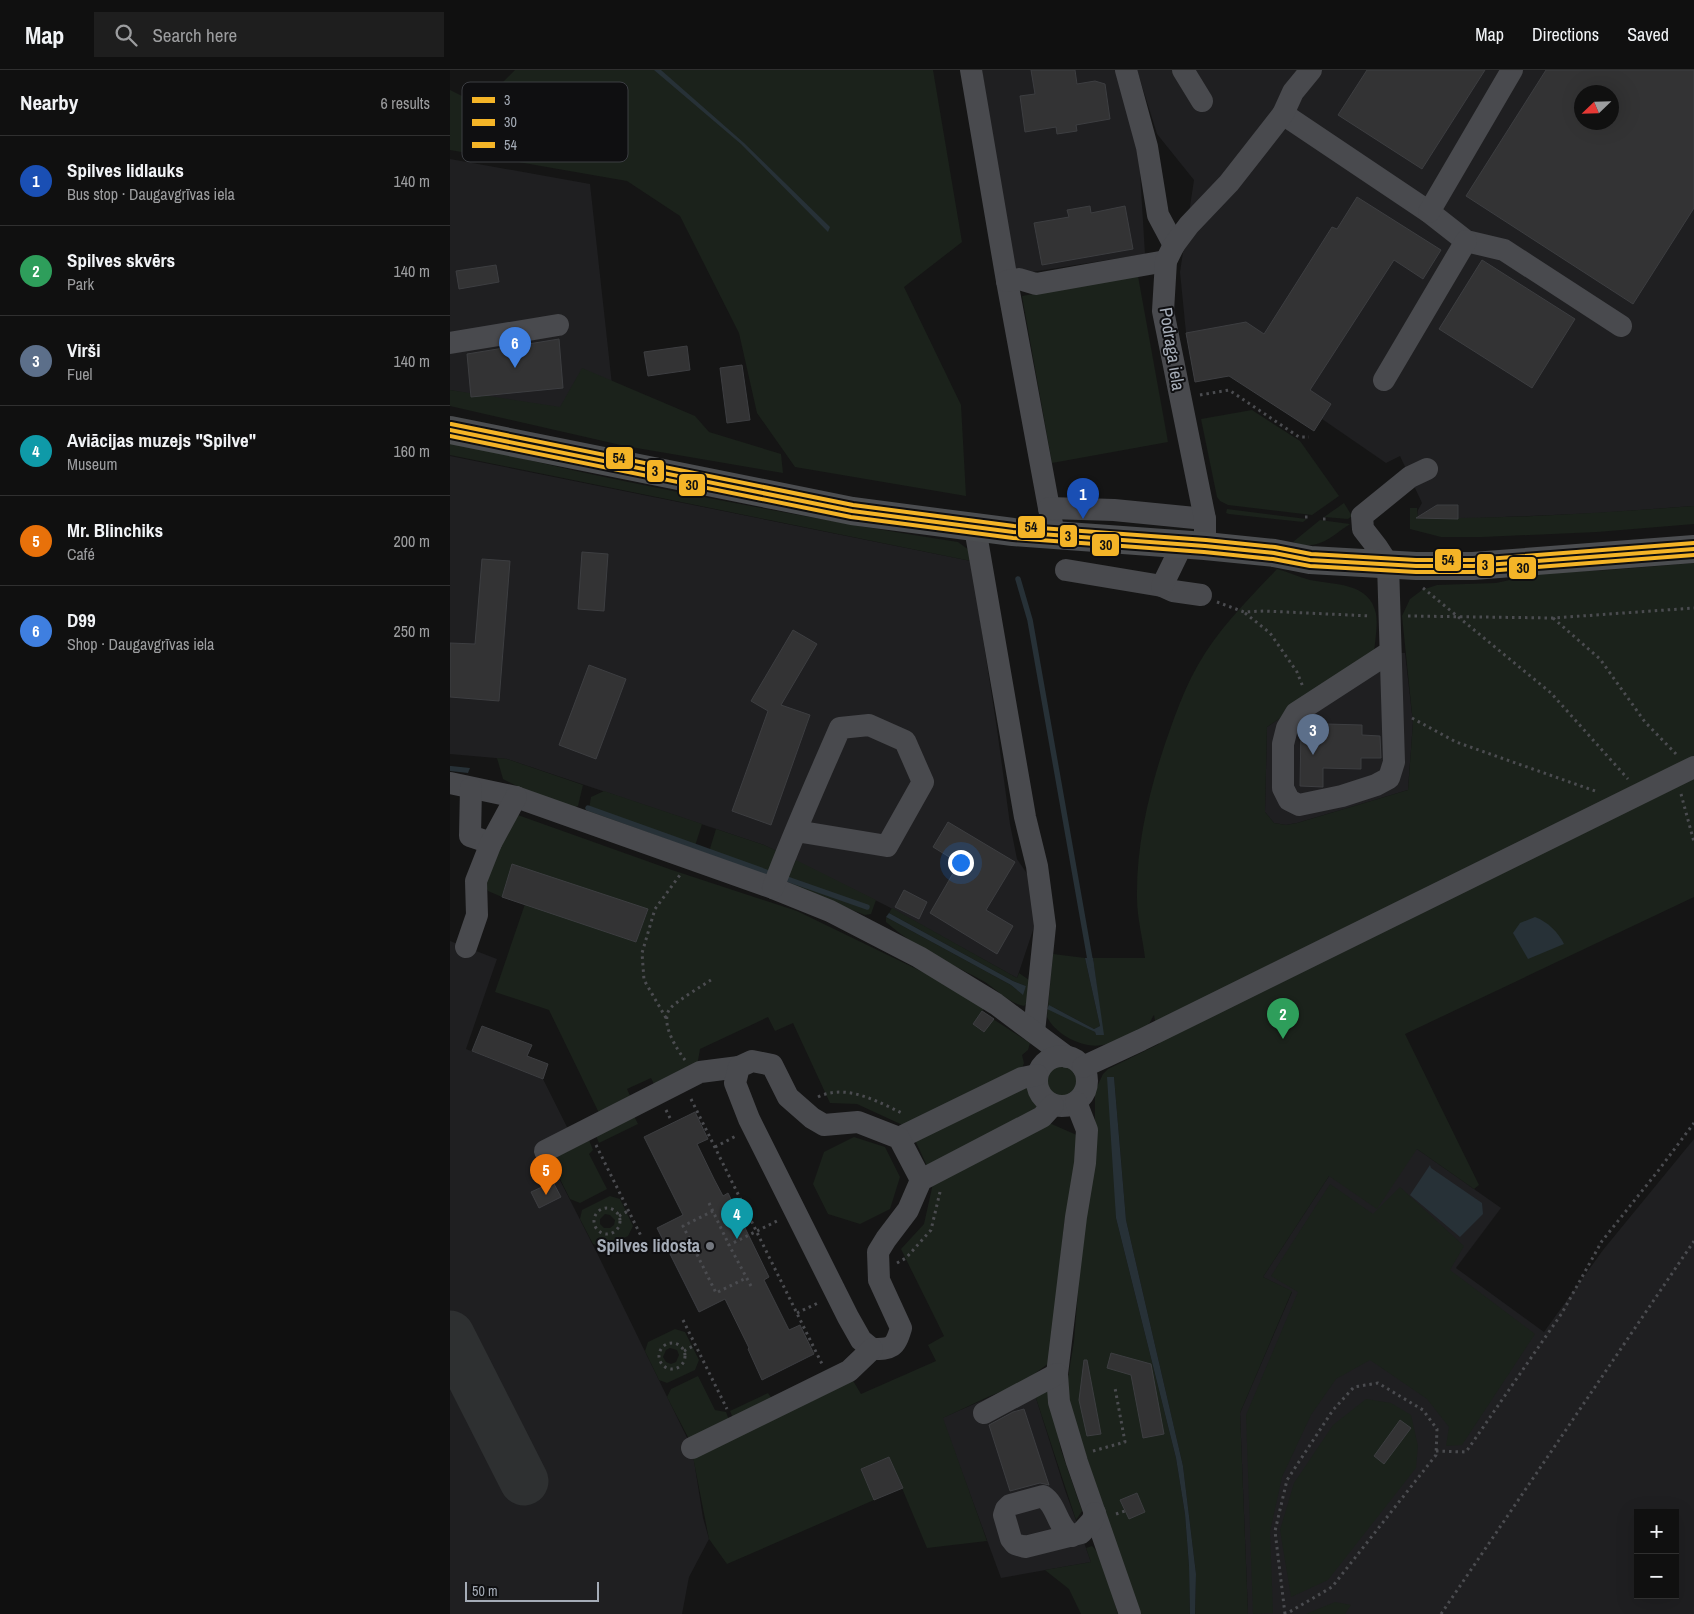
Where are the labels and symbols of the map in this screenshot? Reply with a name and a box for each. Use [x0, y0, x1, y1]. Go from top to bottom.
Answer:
legend [462, 82, 628, 162]
north arrow [1574, 85, 1619, 130]
text: 3 [504, 91, 510, 109]
text: 30 [504, 113, 517, 131]
text: 54 [504, 136, 517, 154]
street label: Podraga iela [1154, 306, 1191, 392]
pin: 6 [499, 327, 531, 368]
line badge: 54 [605, 446, 634, 470]
text: 54 [613, 449, 626, 467]
line badge: 3 [646, 459, 665, 483]
text: 3 [652, 462, 658, 480]
line badge: 30 [678, 473, 706, 497]
text: 30 [686, 476, 698, 494]
pin: 1 [1067, 478, 1099, 519]
line badge: 54 [1017, 515, 1046, 539]
text: 54 [1025, 518, 1038, 536]
line badge: 3 [1059, 524, 1078, 548]
text: 3 [1065, 527, 1071, 545]
line badge: 30 [1091, 533, 1120, 557]
text: 30 [1100, 536, 1112, 554]
line badge: 54 [1434, 548, 1462, 572]
text: 54 [1442, 551, 1455, 569]
line badge: 3 [1476, 553, 1495, 577]
text: 3 [1482, 556, 1488, 574]
line badge: 30 [1508, 556, 1537, 580]
text: 30 [1517, 559, 1529, 577]
pin: 3 [1297, 714, 1329, 755]
your location [948, 850, 974, 876]
pin: 2 [1267, 998, 1299, 1039]
pin: 5 [530, 1154, 562, 1195]
pin: 4 [721, 1198, 753, 1239]
place label: Spilves lidosta [597, 1233, 701, 1258]
marker: Spilves lidosta [704, 1240, 716, 1252]
scale bar [465, 1579, 599, 1602]

